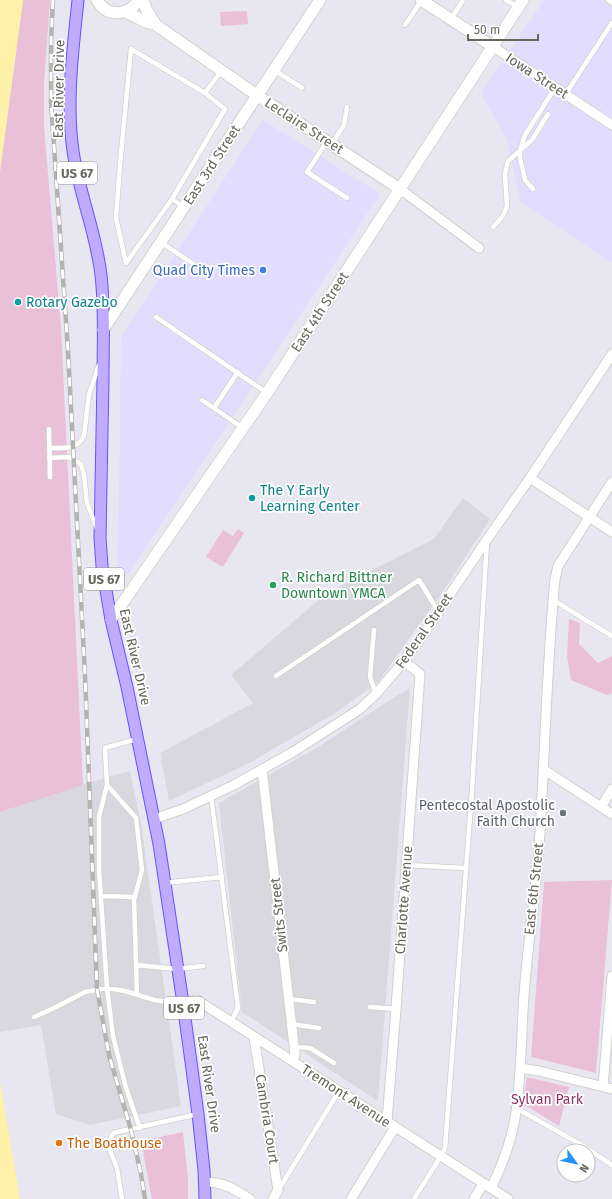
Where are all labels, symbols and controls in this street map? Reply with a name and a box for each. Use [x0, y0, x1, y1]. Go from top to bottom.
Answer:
scale bar [468, 16, 538, 42]
text: 50 m [474, 23, 500, 37]
street label: East River Drive [50, 39, 68, 139]
street label: Iowa Street [502, 49, 572, 103]
street label: Leclaire Street [261, 94, 348, 158]
street label: East 3rd Street [180, 121, 245, 208]
road number: US 67 [57, 162, 97, 184]
place label: Quad City Times [153, 262, 255, 279]
marker: Quad City Times [258, 265, 268, 275]
street label: East 4th Street [288, 268, 353, 355]
place label: Rotary Gazebo [26, 294, 118, 311]
marker: Rotary Gazebo [13, 297, 23, 307]
place label: The Y Early Learning Center [260, 482, 360, 515]
marker: The Y Early Learning Center [247, 493, 257, 503]
road number: US 67 [84, 568, 124, 590]
place label: R. Richard Bittner Downtown YMCA [281, 569, 393, 602]
marker: R. Richard Bittner Downtown YMCA [268, 580, 278, 590]
street label: Federal Street [392, 589, 457, 672]
street label: East River Drive [116, 607, 154, 707]
place label: Pentecostal Apostolic Faith Church [419, 797, 555, 830]
marker: Pentecostal Apostolic Faith Church [558, 808, 568, 818]
street label: East 6th Street [521, 841, 547, 936]
street label: Charlotte Avenue [392, 845, 416, 955]
street label: Swits Street [267, 876, 291, 953]
road number: US 67 [164, 997, 204, 1019]
street label: East River Drive [194, 1034, 224, 1134]
street label: Tremont Avenue [298, 1061, 394, 1131]
street label: Cambria Court [252, 1073, 283, 1166]
park label: Sylvan Park [511, 1091, 584, 1108]
place label: The Boathouse [67, 1135, 162, 1152]
marker: The Boathouse [54, 1138, 64, 1148]
north arrow [556, 1143, 596, 1183]
text: N [577, 1162, 591, 1175]

